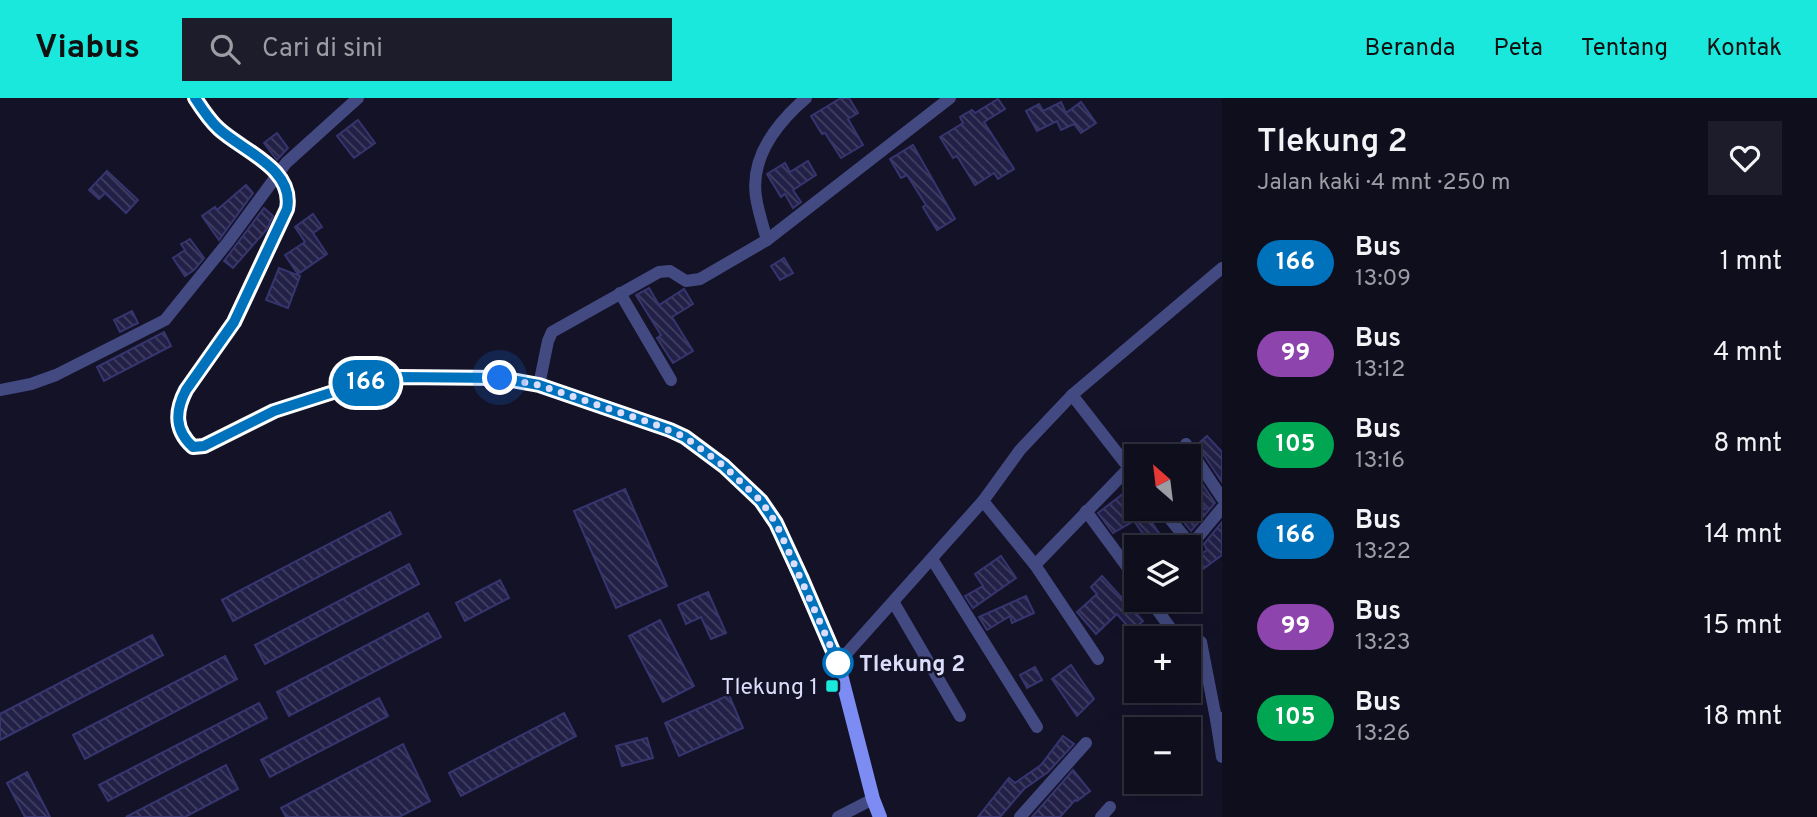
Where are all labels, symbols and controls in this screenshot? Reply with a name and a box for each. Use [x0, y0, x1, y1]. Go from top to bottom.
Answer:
search box [182, 18, 672, 81]
text: Viabus [35, 28, 140, 70]
icon: search [206, 30, 244, 68]
text: Cari di sini [262, 33, 383, 66]
text: Beranda [1365, 34, 1456, 64]
text: Peta [1494, 34, 1543, 64]
text: Tentang [1581, 34, 1668, 64]
text: Kontak [1706, 34, 1782, 64]
button: heart [1708, 121, 1782, 195]
text: Tlekung 2 [1257, 122, 1408, 164]
text: Jalan kaki · 4 mnt · 250 m [1257, 169, 1511, 198]
text: Bus [1355, 232, 1401, 265]
text: 1 mnt [1720, 246, 1782, 279]
text: 166 [1276, 248, 1315, 278]
text: 13:09 [1355, 265, 1411, 294]
text: Bus [1355, 323, 1401, 356]
text: 4 mnt [1713, 337, 1782, 370]
text: 99 [1281, 339, 1310, 369]
text: 13:12 [1355, 356, 1405, 385]
line badge: 166 [326, 360, 406, 406]
your location [482, 360, 517, 395]
text: 166 [346, 368, 386, 398]
text: Bus [1355, 414, 1401, 447]
text: 8 mnt [1714, 428, 1782, 461]
text: 105 [1275, 430, 1316, 460]
north arrow [1124, 444, 1200, 522]
map controls [1124, 444, 1201, 794]
text: 13:16 [1355, 447, 1405, 476]
text: Bus [1355, 505, 1401, 538]
text: 14 mnt [1704, 519, 1782, 552]
text: 166 [1276, 521, 1315, 551]
button: layers [1124, 535, 1201, 612]
text: 13:22 [1355, 538, 1411, 567]
text: Bus [1355, 596, 1401, 629]
text: 15 mnt [1704, 610, 1782, 643]
text: 99 [1281, 612, 1310, 642]
button: + [1124, 626, 1201, 703]
text: 13:23 [1355, 629, 1411, 658]
marker: Tlekung 2 [823, 648, 853, 678]
place label: Tlekung 2 [859, 651, 965, 680]
place label: Tlekung 1 [721, 674, 818, 703]
marker: Tlekung 1 [824, 678, 840, 694]
text: Bus [1355, 687, 1401, 720]
text: 18 mnt [1704, 701, 1782, 734]
text: 105 [1275, 703, 1316, 733]
button: − [1124, 717, 1201, 794]
text: 13:26 [1355, 720, 1410, 749]

